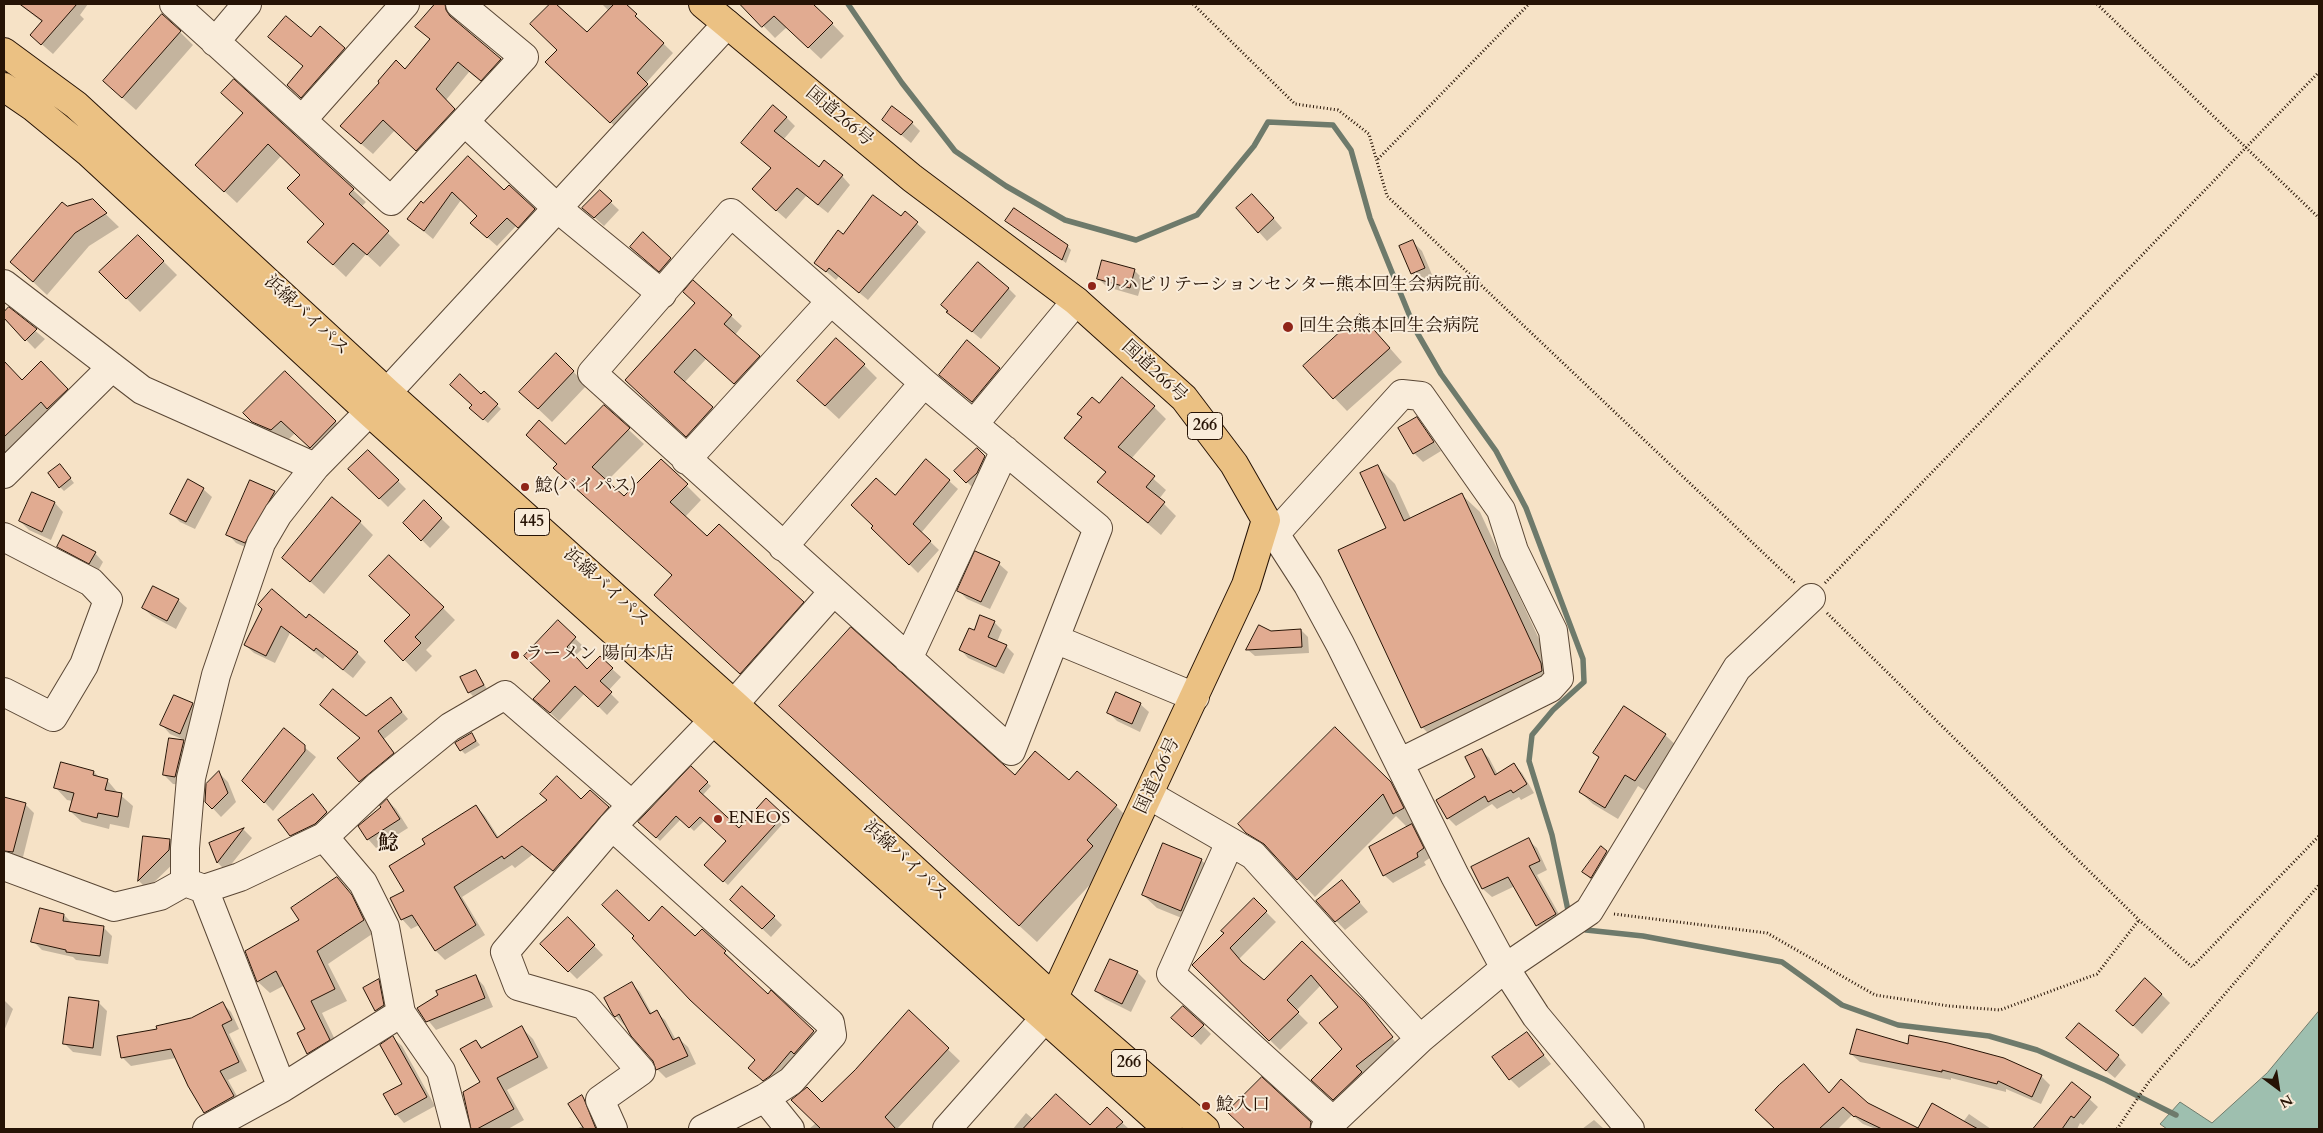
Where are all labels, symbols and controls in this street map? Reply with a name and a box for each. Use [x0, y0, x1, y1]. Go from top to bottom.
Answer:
street label: 国道266号 [801, 82, 877, 152]
street label: 浜線バイパス [259, 271, 353, 361]
place label: リハビリテーションセンター熊本回生会病院前 [1102, 275, 1480, 297]
marker: リハビリテーションセンター熊本回生会病院前 [1086, 280, 1098, 292]
place label: 回生会熊本回生会病院 [1299, 316, 1479, 338]
marker: 回生会熊本回生会病院 [1281, 320, 1295, 334]
street label: 国道266号 [1117, 336, 1191, 408]
road number: 266 [1188, 412, 1222, 440]
place label: 鯰(バイパス) [535, 476, 636, 498]
marker: 鯰(バイパス) [519, 481, 531, 493]
road number: 445 [514, 508, 550, 536]
street label: 浜線バイパス [559, 544, 653, 632]
place label: ラーメン 陽向本店 [525, 644, 674, 666]
marker: ラーメン 陽向本店 [509, 649, 521, 661]
street label: 国道266号 [1131, 734, 1185, 818]
place label: ENEOS [728, 808, 790, 830]
marker: ENEOS [712, 813, 724, 825]
street label: 浜線バイパス [858, 816, 952, 906]
district label: 鯰 [378, 832, 398, 856]
road number: 266 [1112, 1050, 1146, 1076]
north arrow [2253, 1063, 2303, 1113]
text: N [2276, 1090, 2296, 1113]
place label: 鯰入口 [1216, 1095, 1270, 1117]
marker: 鯰入口 [1200, 1100, 1212, 1112]

